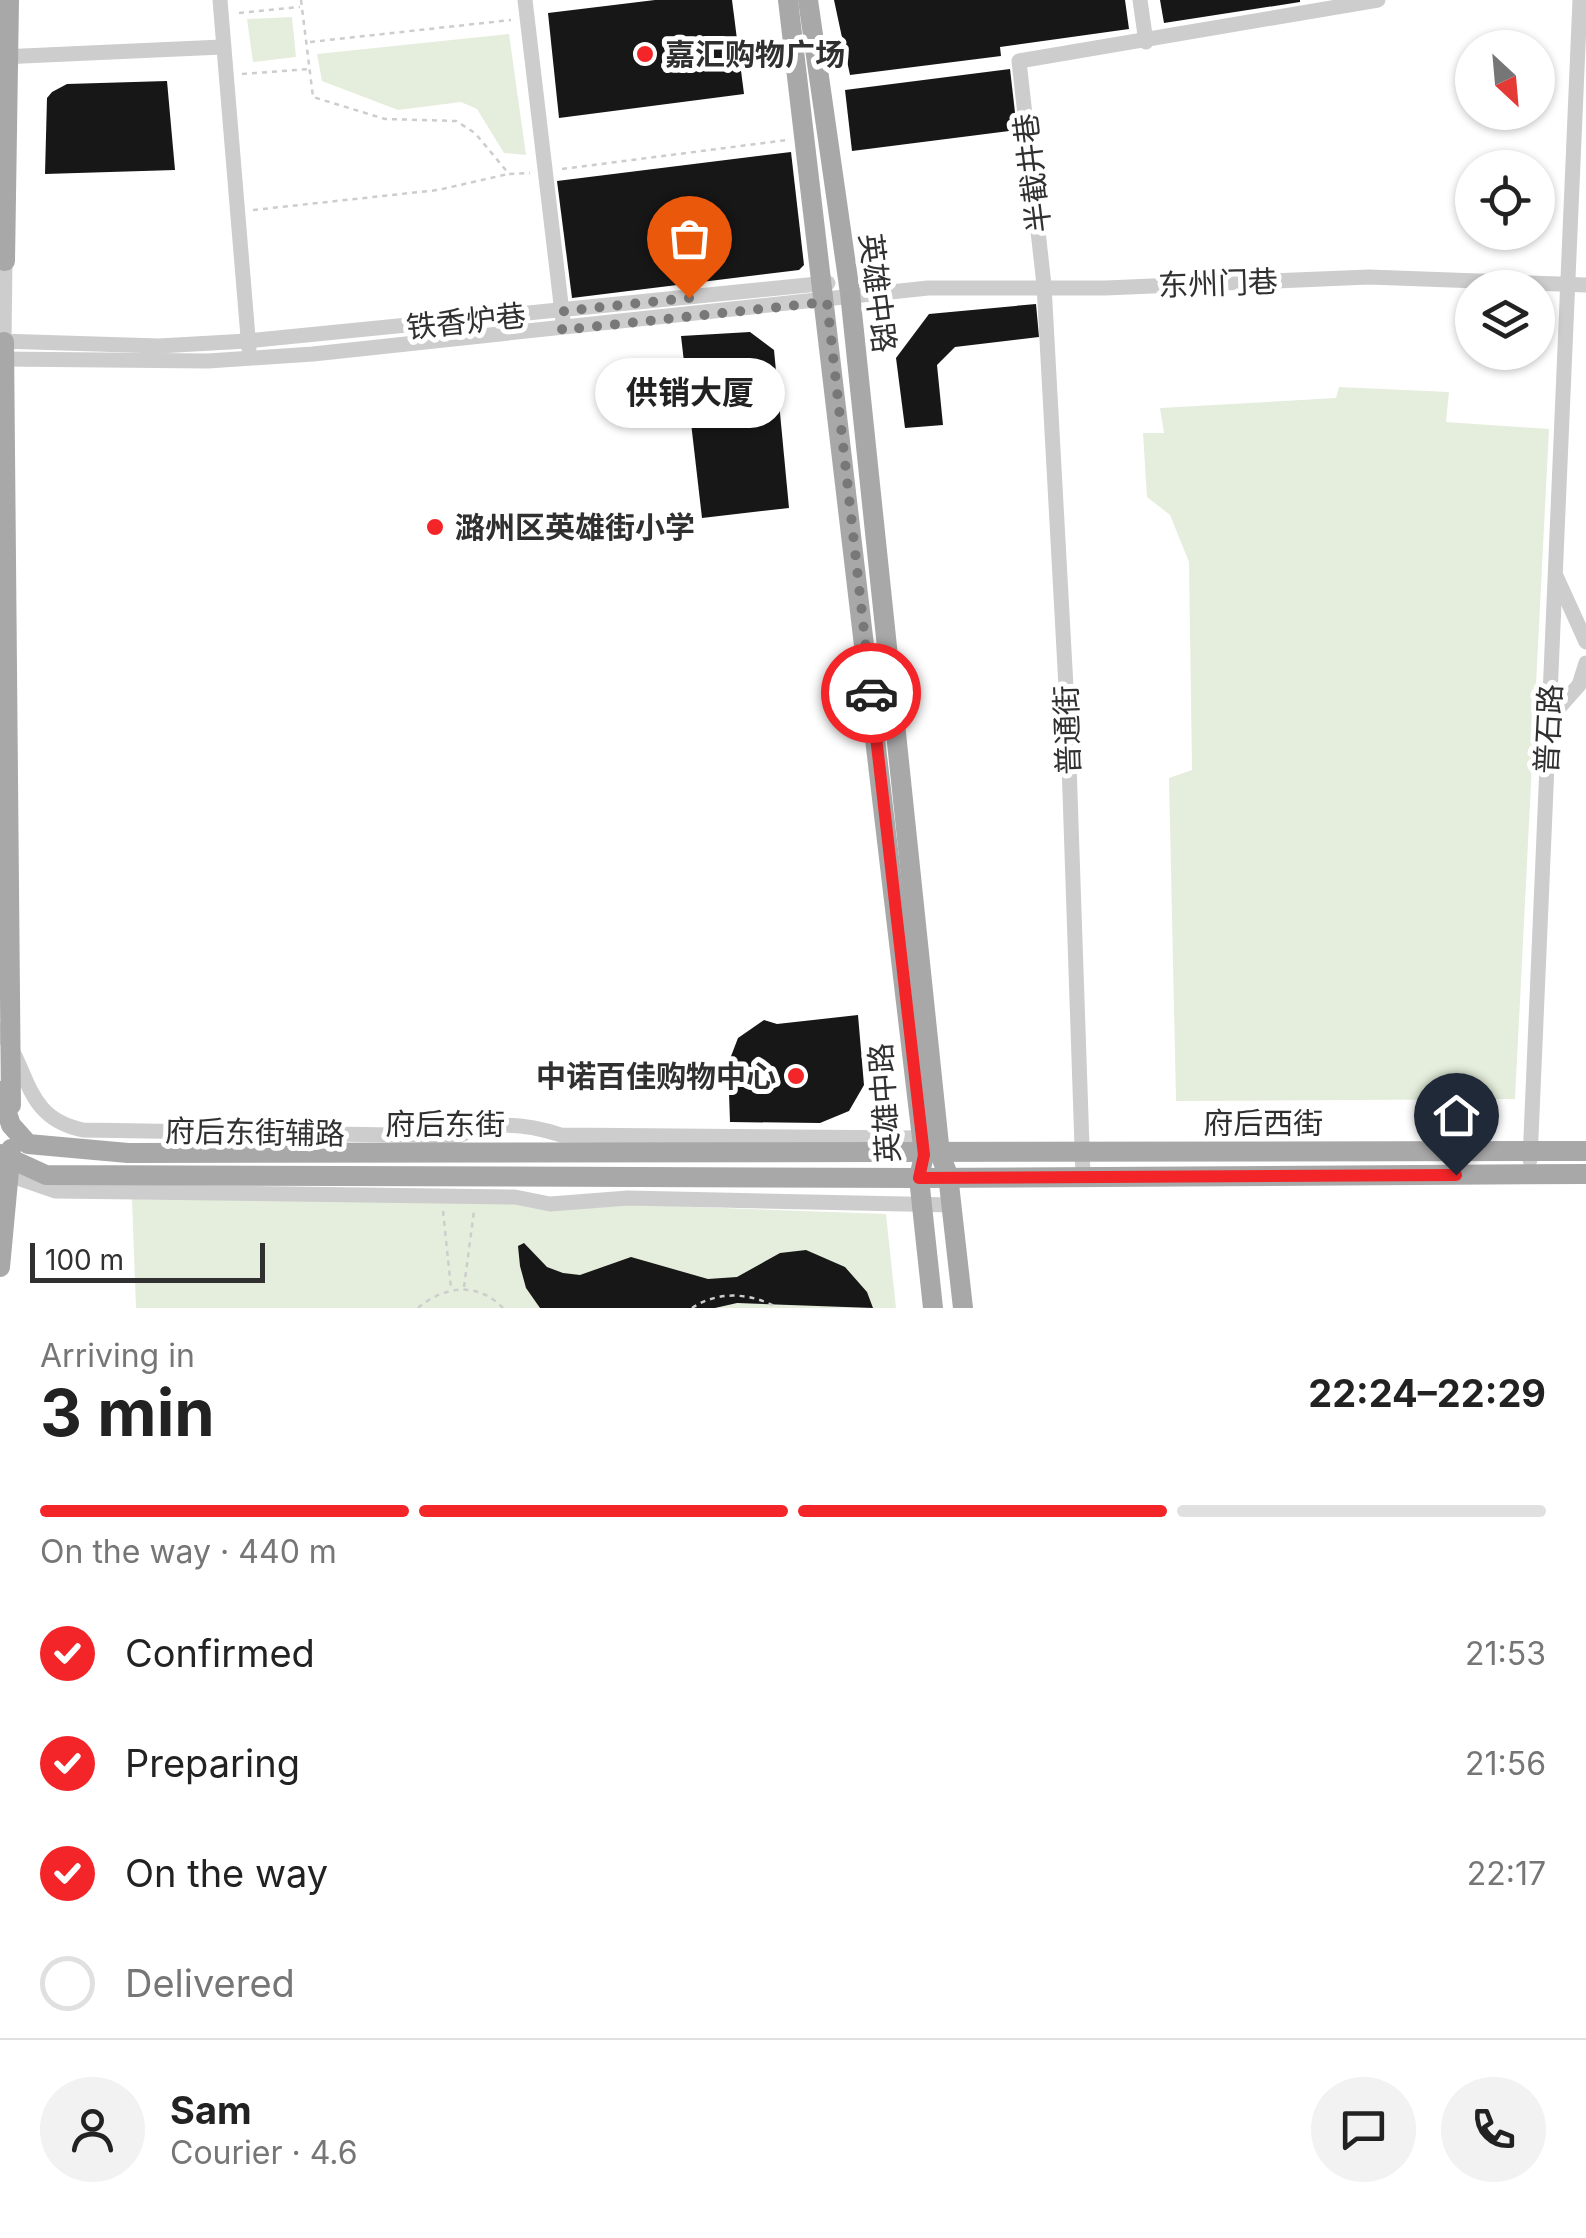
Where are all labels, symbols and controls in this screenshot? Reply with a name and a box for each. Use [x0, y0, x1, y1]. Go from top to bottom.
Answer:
north arrow [1455, 30, 1555, 130]
map controls [1455, 30, 1555, 370]
place label: 嘉汇购物广场 [665, 36, 845, 72]
marker: 嘉汇购物广场 [634, 43, 656, 65]
street label: 半截井巷 [1007, 111, 1057, 235]
button: locate [1455, 150, 1555, 250]
pin [647, 196, 732, 299]
icon: bag [662, 211, 717, 266]
street label: 英雄中路 [853, 231, 903, 355]
street label: 东州门巷 [1157, 263, 1279, 303]
button: layers [1455, 270, 1555, 370]
street label: 铁香炉巷 [404, 297, 528, 345]
callout: 供销大厦 [594, 358, 784, 428]
text: 供销大厦 [626, 373, 754, 412]
place label: 潞州区英雄街小学 [455, 509, 695, 545]
marker: 潞州区英雄街小学 [424, 516, 446, 538]
courier [821, 643, 921, 743]
icon: car [844, 666, 899, 721]
street label: 普石路 [1528, 683, 1568, 775]
street label: 普通街 [1047, 684, 1087, 776]
street label: 英雄中路 [862, 1042, 906, 1164]
place label: 中诺百佳购物中心 [536, 1058, 776, 1094]
marker: 中诺百佳购物中心 [785, 1065, 807, 1087]
pin [1414, 1073, 1499, 1176]
icon: home [1429, 1088, 1484, 1143]
street label: 府后西街 [1203, 1105, 1323, 1141]
street label: 府后东街 [385, 1106, 505, 1142]
street label: 府后东街辅路 [165, 1112, 345, 1152]
scale bar [30, 1238, 265, 1282]
text: 100 m [45, 1243, 124, 1277]
text: Arriving in [40, 1336, 195, 1375]
text: 22:24–22:29 [1308, 1370, 1546, 1416]
text: 3 min [40, 1373, 215, 1452]
text: On the way · 440 m [40, 1532, 337, 1571]
icon: check [40, 1626, 95, 1681]
text: Confirmed [125, 1630, 315, 1676]
text: 21:53 [1465, 1634, 1546, 1673]
icon: check [40, 1736, 95, 1791]
text: Preparing [125, 1740, 300, 1786]
text: 21:56 [1465, 1744, 1546, 1783]
icon: check [40, 1846, 95, 1901]
text: On the way [125, 1850, 328, 1896]
text: 22:17 [1467, 1854, 1546, 1893]
text: Delivered [125, 1960, 295, 2006]
button: person [40, 2077, 145, 2182]
button: chat [1311, 2077, 1416, 2182]
button: phone [1441, 2077, 1546, 2182]
text: Sam [170, 2087, 252, 2133]
text: Courier · 4.6 [170, 2133, 358, 2172]

